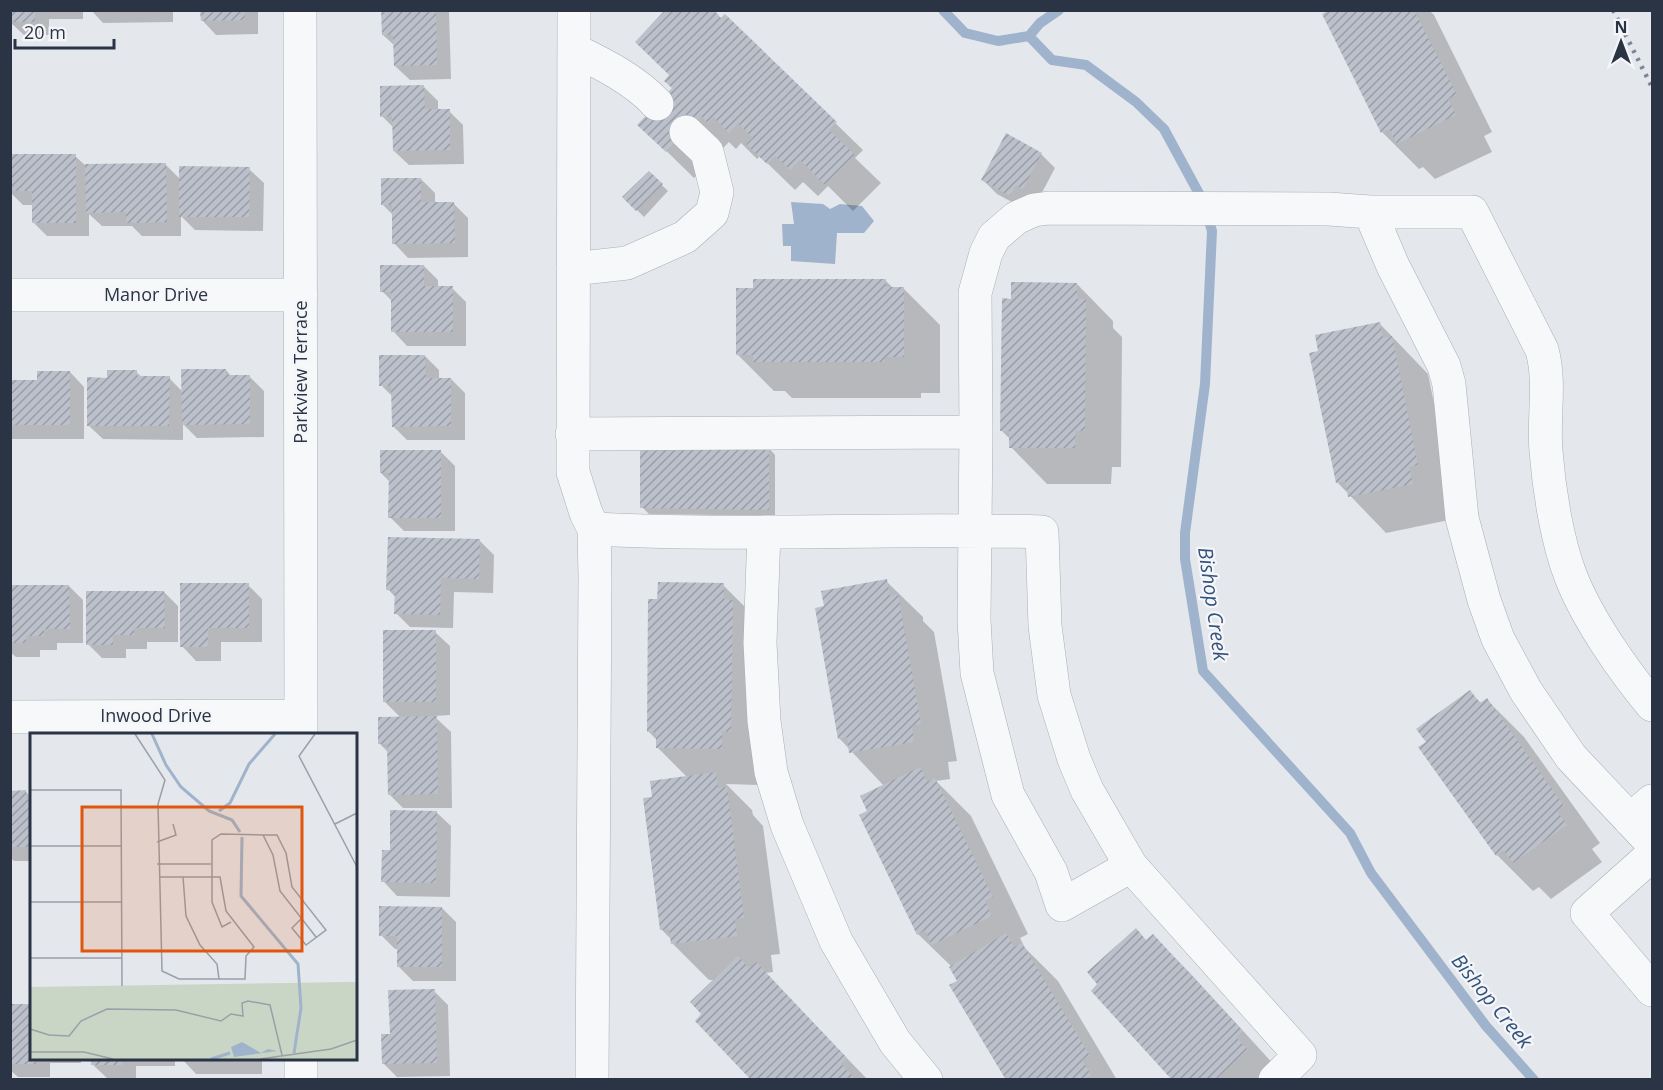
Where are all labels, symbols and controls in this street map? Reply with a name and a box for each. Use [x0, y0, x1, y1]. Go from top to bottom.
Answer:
scale bar [15, 12, 114, 50]
north arrow [1591, 12, 1651, 72]
text: N [1614, 16, 1628, 38]
text: 20 m [24, 20, 66, 44]
street label: Manor Drive [104, 282, 208, 306]
street label: Parkview Terrace [288, 300, 312, 444]
water label: Bishop Creek [1192, 545, 1235, 664]
street label: Inwood Drive [100, 703, 212, 727]
inset map [30, 733, 357, 1060]
water label: Bishop Creek [1446, 948, 1540, 1055]

